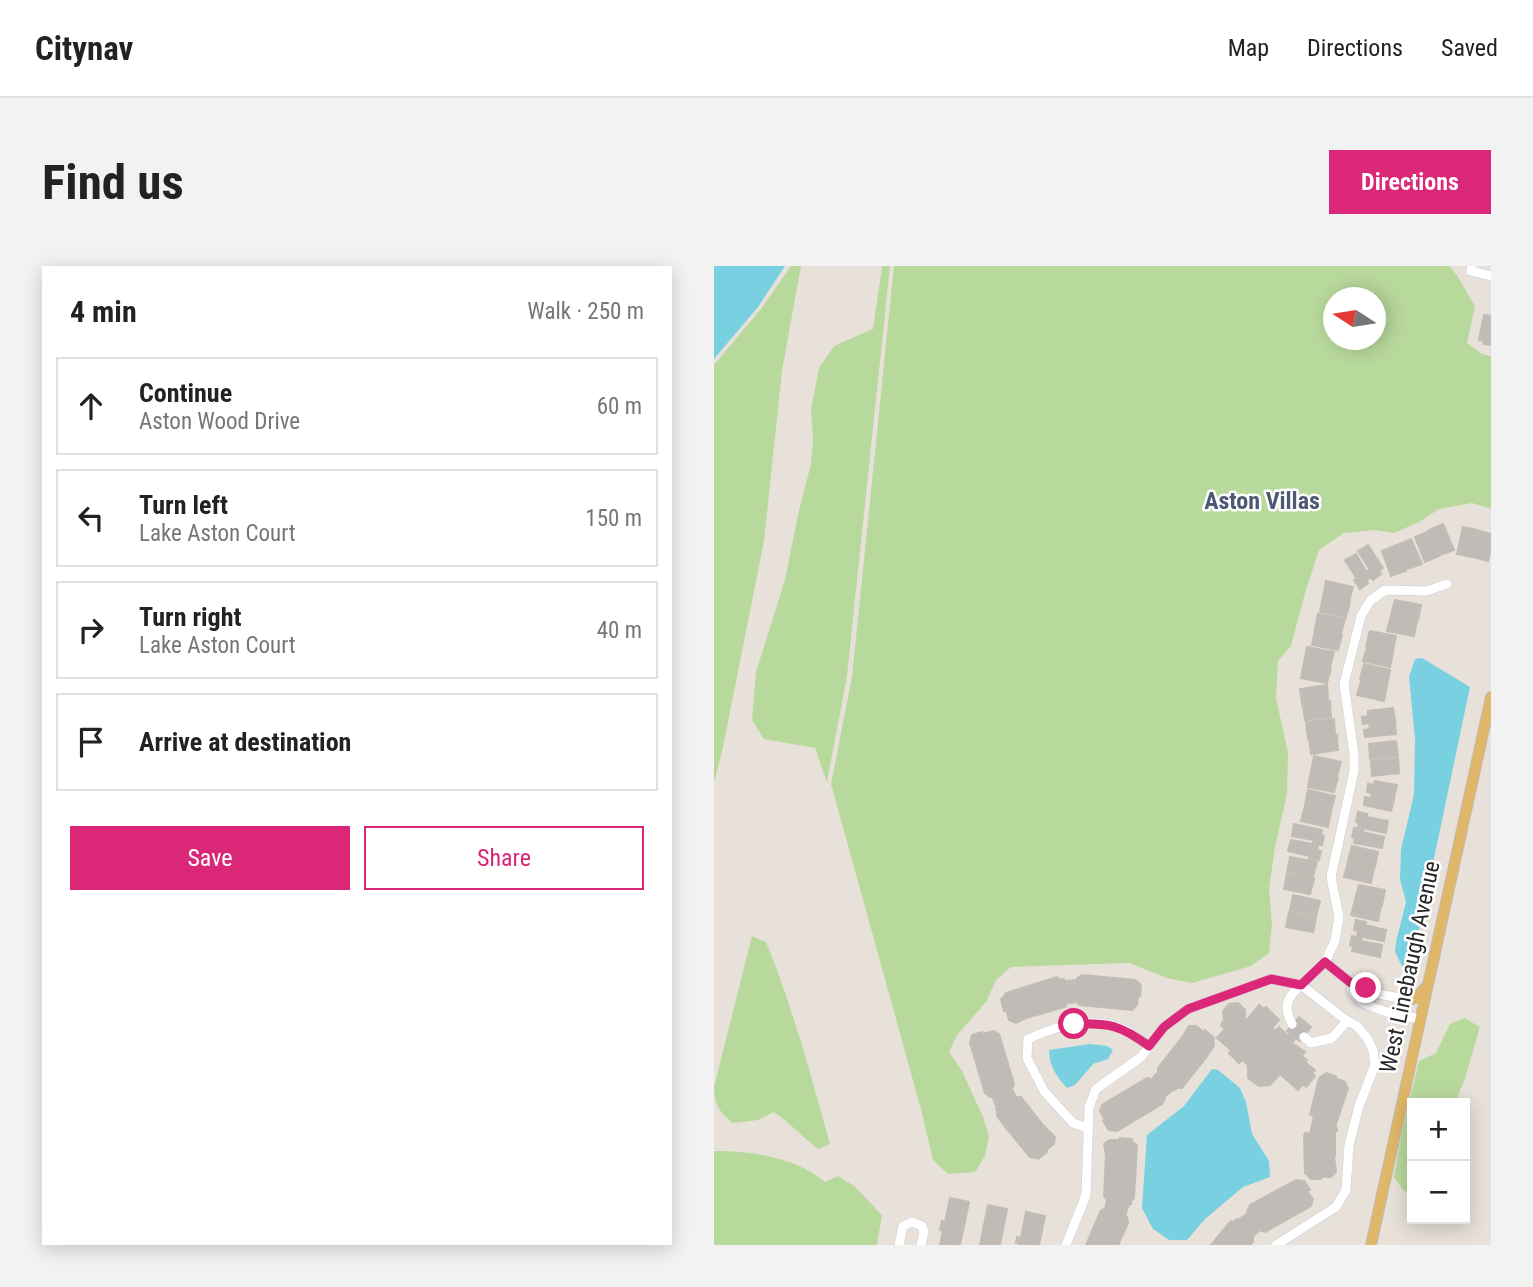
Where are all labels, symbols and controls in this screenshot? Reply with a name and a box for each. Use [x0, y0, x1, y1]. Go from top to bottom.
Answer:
text: Citynav [35, 29, 133, 68]
text: Map [1228, 34, 1269, 62]
text: Directions [1307, 34, 1403, 62]
text: Saved [1441, 34, 1498, 62]
button: Directions [1329, 150, 1491, 214]
text: Find us [42, 154, 184, 211]
north arrow [1323, 287, 1386, 350]
text: 4 min [70, 294, 137, 329]
text: Walk · 250 m [527, 298, 644, 325]
text: Continue [139, 378, 232, 408]
icon: ahead [72, 387, 110, 425]
text: 60 m [597, 393, 642, 420]
text: Aston Wood Drive [139, 408, 300, 435]
district label: Aston Villas [1204, 487, 1320, 515]
text: Turn left [139, 490, 228, 520]
icon: left [72, 499, 110, 537]
text: 150 m [585, 505, 642, 532]
text: Lake Aston Court [139, 520, 296, 547]
text: Turn right [139, 602, 241, 632]
icon: right [72, 611, 110, 649]
text: 40 m [597, 617, 642, 644]
text: Lake Aston Court [139, 632, 296, 659]
icon: arrive [72, 723, 110, 761]
text: Arrive at destination [139, 727, 351, 757]
button: Save [70, 826, 350, 890]
button: Share [364, 826, 644, 890]
street label: West Linebaugh Avenue [1374, 859, 1446, 1075]
route end [1350, 972, 1381, 1003]
route start [1058, 1008, 1089, 1039]
map controls [1407, 1098, 1470, 1224]
button: + [1407, 1098, 1470, 1161]
button: − [1407, 1161, 1470, 1224]

